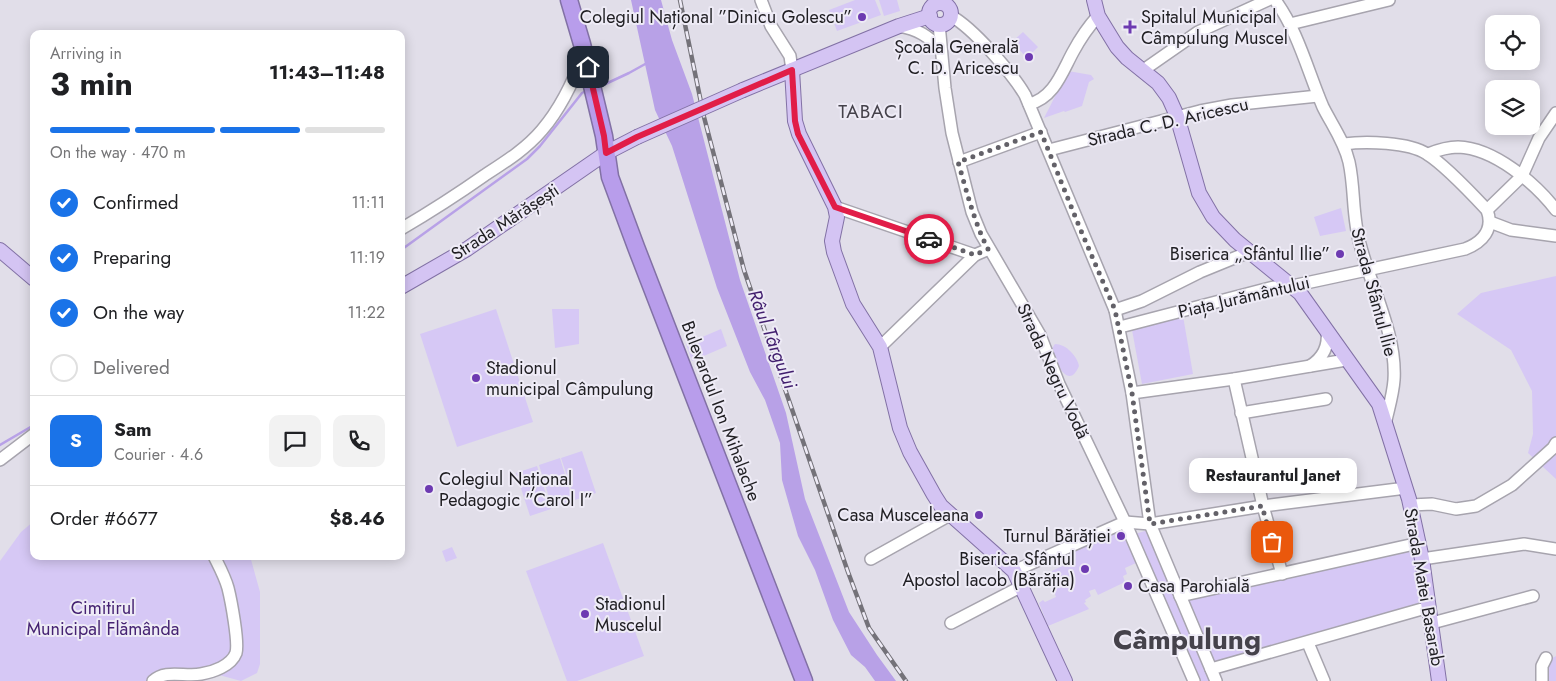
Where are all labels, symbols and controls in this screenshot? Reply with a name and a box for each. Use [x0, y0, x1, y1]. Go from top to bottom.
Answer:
place label: Colegiul Național ”Dinicu Golescu” [580, 4, 852, 30]
place label: Spitalul Municipal Câmpulung Muscel [1141, 4, 1288, 51]
marker: Colegiul Național ”Dinicu Golescu” [856, 11, 868, 23]
map controls [1485, 15, 1540, 135]
button: locate [1485, 15, 1540, 70]
marker: Spitalul Municipal Câmpulung Muscel [1123, 20, 1137, 34]
place label: Școala Generală C. D. Aricescu [894, 34, 1019, 81]
text: Arriving in [50, 42, 122, 65]
pin [567, 46, 609, 88]
marker: Școala Generală C. D. Aricescu [1023, 51, 1035, 63]
icon: home [574, 53, 602, 81]
text: 11:43–11:48 [269, 59, 385, 86]
text: 3 min [50, 61, 133, 107]
button: layers [1485, 80, 1540, 135]
street label: Strada C. D. Aricescu [1085, 91, 1251, 153]
district label: TABACI [838, 98, 904, 125]
text: On the way · 470 m [50, 141, 186, 164]
street label: Strada Mărășești [446, 177, 564, 267]
icon: check [50, 189, 78, 217]
text: Confirmed [93, 189, 179, 216]
text: 11:11 [351, 191, 385, 214]
courier [904, 214, 954, 264]
icon: car [915, 225, 943, 253]
street label: Strada Sfântul Ilie [1344, 225, 1404, 359]
place label: Biserica „Sfântul Ilie” [1170, 241, 1330, 267]
icon: check [50, 244, 78, 272]
text: Preparing [93, 244, 171, 271]
text: 11:19 [349, 246, 385, 269]
marker: Biserica „Sfântul Ilie” [1334, 248, 1346, 260]
street label: Piața Jurământului [1176, 269, 1312, 325]
water label: Râul Târgului [741, 286, 804, 394]
icon: check [50, 299, 78, 327]
text: On the way [93, 299, 184, 326]
street label: Strada Negru Vodă [1010, 299, 1096, 443]
text: 11:22 [348, 301, 385, 324]
street label: Bulevardul Ion Mihalache [675, 317, 767, 505]
text: Delivered [93, 354, 170, 381]
place label: Stadionul municipal Câmpulung [486, 355, 653, 402]
marker: Stadionul municipal Câmpulung [470, 372, 482, 384]
button: chat [269, 415, 321, 467]
button: phone [333, 415, 385, 467]
text: Sam [114, 416, 152, 443]
text: S [70, 427, 82, 454]
text: Courier · 4.6 [114, 443, 203, 466]
callout: Restaurantul Janet [1188, 457, 1356, 492]
text: Restaurantul Janet [1206, 464, 1340, 487]
place label: Colegiul Național Pedagogic ”Carol I” [439, 466, 593, 513]
marker: Colegiul Național Pedagogic ”Carol I” [423, 483, 435, 495]
place label: Casa Musceleana [837, 502, 969, 528]
text: Order #6677 [50, 505, 158, 532]
text: $8.46 [329, 505, 385, 532]
street label: Strada Matei Basarab [1397, 506, 1451, 668]
marker: Casa Musceleana [973, 509, 985, 521]
pin [1251, 521, 1293, 563]
place label: Turnul Bărăției [1003, 523, 1111, 549]
icon: bag [1258, 528, 1286, 556]
marker: Turnul Bărăției [1115, 530, 1127, 542]
place label: Biserica Sfântul Apostol Iacob (Bărăția) [902, 546, 1075, 593]
marker: Biserica Sfântul Apostol Iacob (Bărăția) [1079, 563, 1091, 575]
place label: Casa Parohială [1138, 573, 1250, 599]
marker: Casa Parohială [1122, 580, 1134, 592]
place label: Stadionul Muscelul [595, 591, 666, 638]
park label: Cimitirul Municipal Flămânda [27, 595, 179, 642]
marker: Stadionul Muscelul [579, 608, 591, 620]
district label: Câmpulung [1113, 619, 1261, 660]

